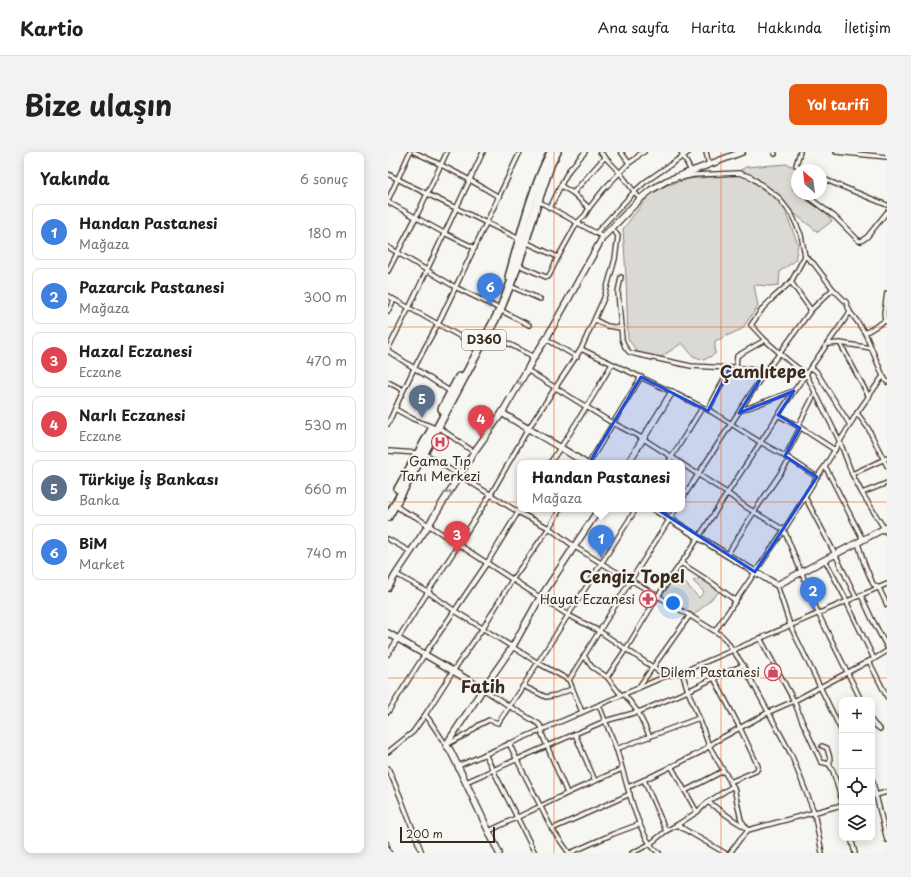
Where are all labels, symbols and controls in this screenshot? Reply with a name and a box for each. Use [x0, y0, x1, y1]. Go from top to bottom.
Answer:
text: Kartio [20, 14, 83, 42]
text: Ana sayfa [598, 17, 669, 38]
text: Harita [691, 17, 735, 38]
text: Hakkında [757, 17, 822, 38]
text: İletişim [844, 17, 891, 38]
text: Bize ulaşın [24, 83, 172, 126]
button: Yol tarifi [789, 84, 887, 125]
north arrow [791, 164, 827, 200]
text: Yakında [40, 165, 110, 191]
text: 6 sonuç [300, 169, 348, 188]
text: Handan Pastanesi [79, 211, 218, 234]
text: 1 [51, 223, 57, 242]
text: 180 m [308, 223, 347, 242]
text: Mağaza [79, 234, 129, 253]
pin: 6 [477, 273, 503, 306]
text: Pazarcık Pastanesi [79, 275, 224, 298]
text: 2 [49, 287, 59, 306]
text: 300 m [303, 287, 347, 306]
text: Mağaza [79, 298, 129, 317]
road number: D360 [462, 330, 506, 350]
text: Hazal Eczanesi [79, 339, 192, 362]
text: 3 [50, 351, 58, 370]
text: 470 m [306, 351, 347, 370]
district label: Çamlıtepe [720, 358, 806, 384]
text: Eczane [79, 362, 122, 381]
one-way arrow [514, 381, 522, 388]
pin: 5 [409, 385, 435, 418]
text: Narlı Eczanesi [79, 403, 186, 426]
pin: 4 [468, 405, 494, 438]
text: 4 [50, 415, 58, 434]
text: 530 m [304, 415, 347, 434]
text: Eczane [79, 426, 122, 445]
hospital icon: Gama Tıp Tanı Merkezi [430, 432, 450, 452]
place label: Gama Tıp Tanı Merkezi [400, 451, 480, 485]
popup [517, 460, 685, 512]
text: Handan Pastanesi [532, 465, 670, 488]
text: Türkiye İş Bankası [79, 467, 218, 490]
text: 5 [50, 479, 58, 498]
text: 660 m [304, 479, 347, 498]
text: Mağaza [532, 488, 582, 507]
text: Banka [79, 490, 120, 509]
one-way arrow [444, 490, 452, 497]
pin: 3 [444, 521, 470, 554]
pin: 1 [588, 525, 614, 558]
text: BiM [79, 531, 107, 554]
text: 6 [49, 543, 59, 562]
text: 740 m [306, 543, 347, 562]
text: Market [79, 554, 125, 573]
district label: Cengiz Topel [580, 563, 685, 589]
pin: 2 [800, 577, 826, 610]
place label: Hayat Eczanesi [540, 589, 635, 608]
pharmacy icon: Hayat Eczanesi [638, 589, 658, 609]
your location [663, 593, 683, 613]
place label: Dilem Pastanesi [660, 662, 760, 681]
shop icon: Dilem Pastanesi [763, 662, 783, 682]
district label: Fatih [461, 673, 505, 699]
map controls [839, 697, 875, 841]
button: + [839, 697, 875, 733]
button: − [839, 733, 875, 769]
button: locate [839, 769, 875, 805]
button: layers [839, 805, 875, 841]
scale bar [400, 825, 495, 844]
text: 200 m [406, 825, 443, 842]

